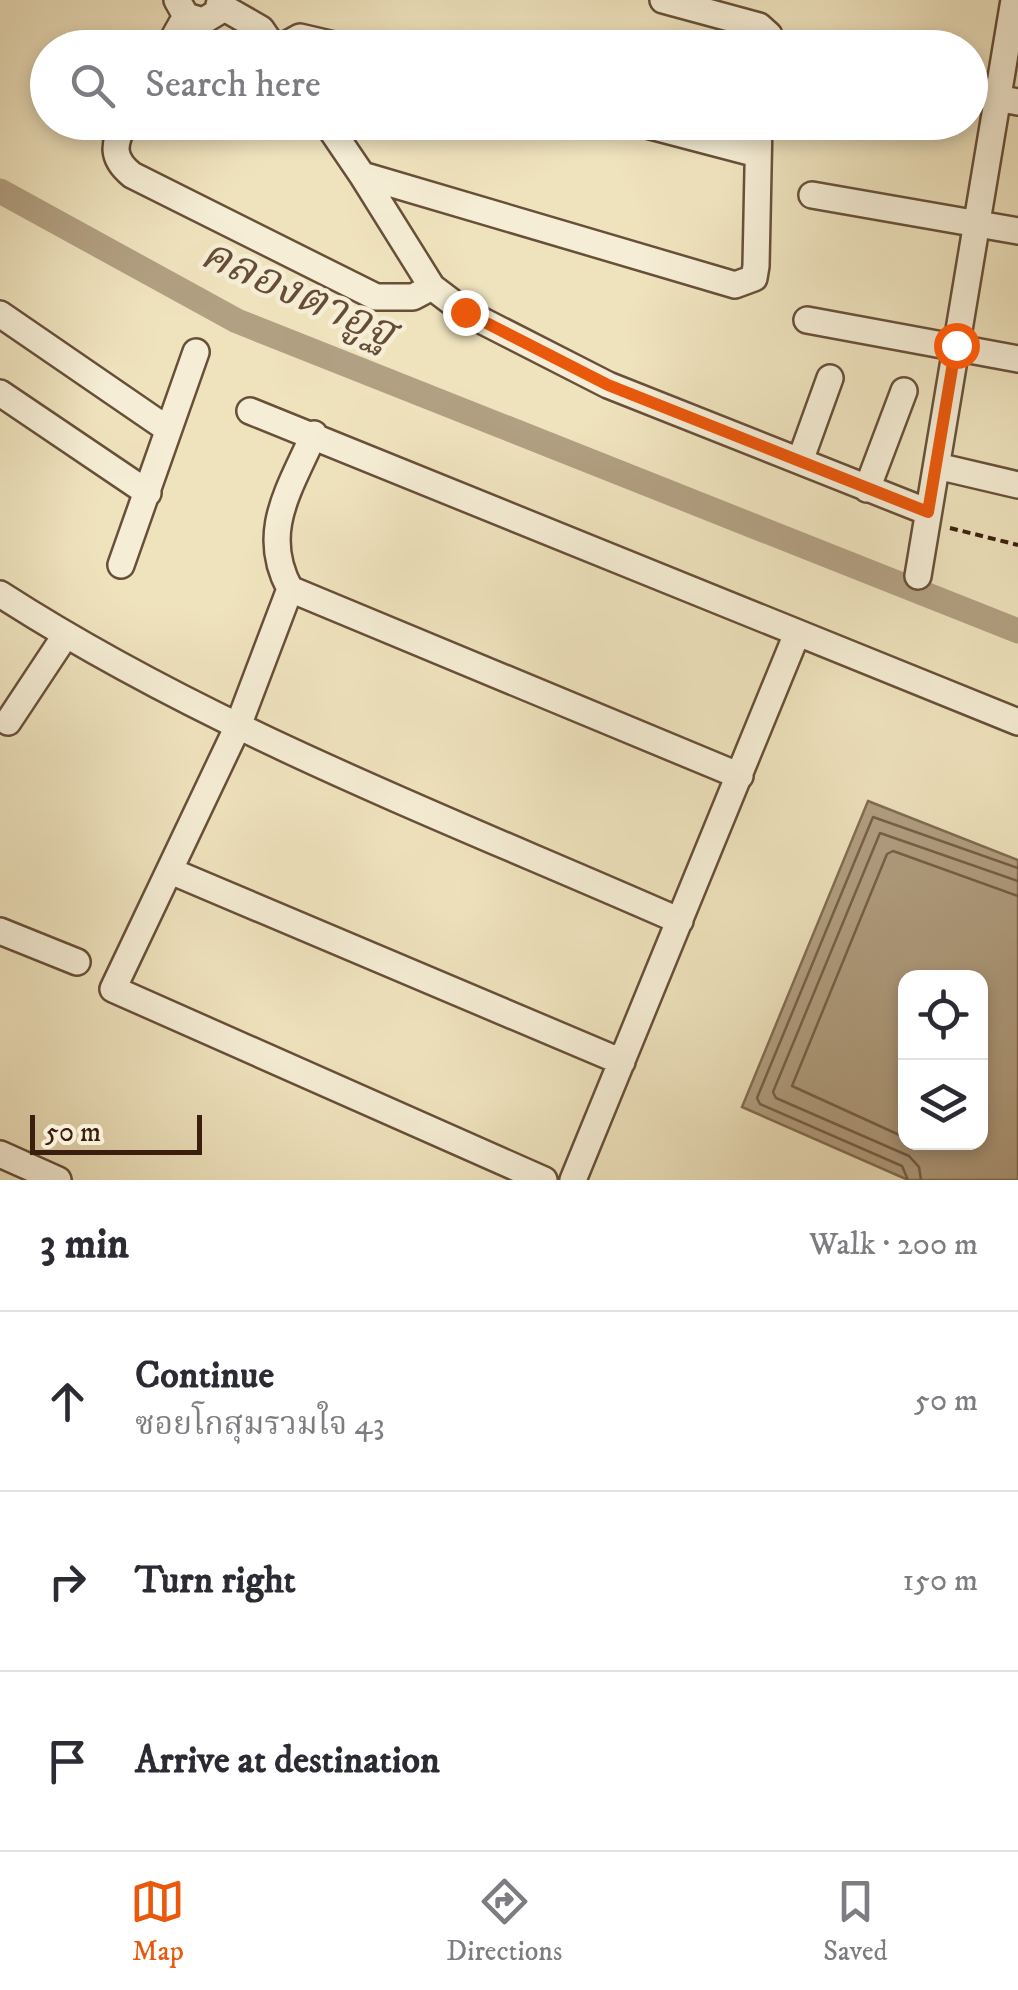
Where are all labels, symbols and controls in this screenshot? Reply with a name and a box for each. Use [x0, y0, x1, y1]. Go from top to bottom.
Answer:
search box [30, 30, 988, 140]
icon: search [65, 58, 120, 113]
text: Search here [145, 61, 321, 109]
water label: คลองตาอูฐ [192, 226, 410, 364]
route end [443, 290, 489, 336]
route start [934, 323, 980, 369]
map controls [898, 970, 988, 1150]
button: locate [898, 970, 988, 1060]
button: layers [898, 1060, 988, 1150]
scale bar [30, 1110, 202, 1154]
text: 50 m [45, 1115, 101, 1150]
text: 3 min [40, 1219, 129, 1271]
text: Walk · 200 m [809, 1225, 978, 1265]
text: Continue [135, 1352, 274, 1400]
icon: ahead [40, 1374, 95, 1429]
text: 50 m [914, 1381, 978, 1421]
text: ซอยโกสุมรวมใจ 43 [135, 1405, 385, 1445]
icon: right [40, 1554, 95, 1609]
text: Turn right [135, 1557, 296, 1605]
text: 150 m [902, 1561, 978, 1601]
icon: arrive [40, 1734, 95, 1789]
text: Arrive at destination [135, 1737, 440, 1785]
tab: Map [130, 1874, 185, 1969]
tab: Directions [446, 1874, 562, 1969]
tab: Saved [823, 1874, 888, 1969]

